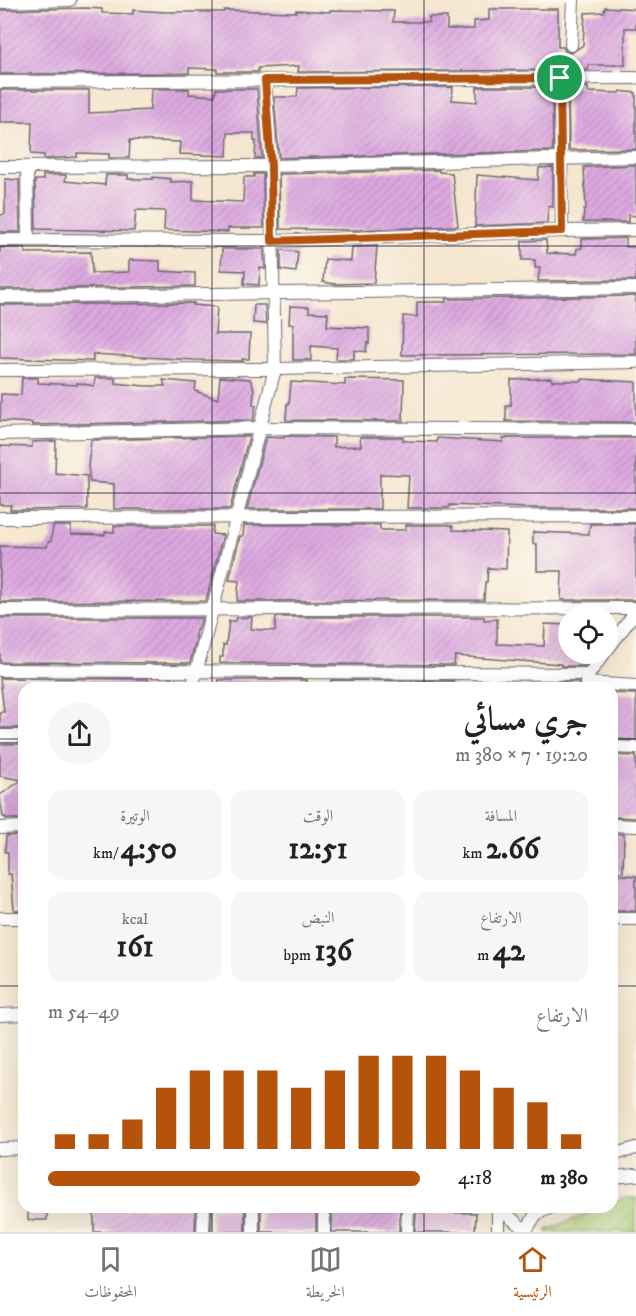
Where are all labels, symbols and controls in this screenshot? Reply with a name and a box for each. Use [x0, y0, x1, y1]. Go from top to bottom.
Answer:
pin [534, 52, 585, 103]
icon: arrive [543, 61, 576, 94]
map controls [558, 604, 618, 664]
button: locate [558, 604, 618, 664]
text: جري مسائي [463, 700, 588, 741]
button: share [48, 702, 111, 765]
text: 19:20 · 7 × 380 m [455, 743, 588, 768]
text: الوتيرة [120, 806, 150, 826]
text: الوقت [303, 806, 333, 826]
text: المسافة [485, 806, 517, 826]
text: 4:50 [121, 831, 177, 868]
text: 12:51 [288, 831, 348, 868]
text: 2.66 [486, 831, 539, 868]
text: /km [93, 843, 121, 863]
text: km [463, 843, 486, 863]
text: النبض [302, 908, 334, 928]
text: الارتفاع [480, 908, 522, 928]
text: kcal [122, 909, 148, 929]
text: 161 [116, 929, 154, 966]
text: 136 [315, 933, 352, 970]
text: 42 [493, 933, 525, 970]
text: bpm [284, 945, 315, 965]
text: m [477, 945, 493, 965]
text: 49–54 m [48, 1000, 120, 1025]
text: الارتفاع [536, 1004, 588, 1029]
text: 4:18 [458, 1166, 492, 1191]
text: 380 m [540, 1166, 588, 1191]
tab: المحفوظات [84, 1243, 137, 1307]
tab: الخريطة [306, 1243, 345, 1307]
tab: الرئيسية [513, 1243, 552, 1307]

